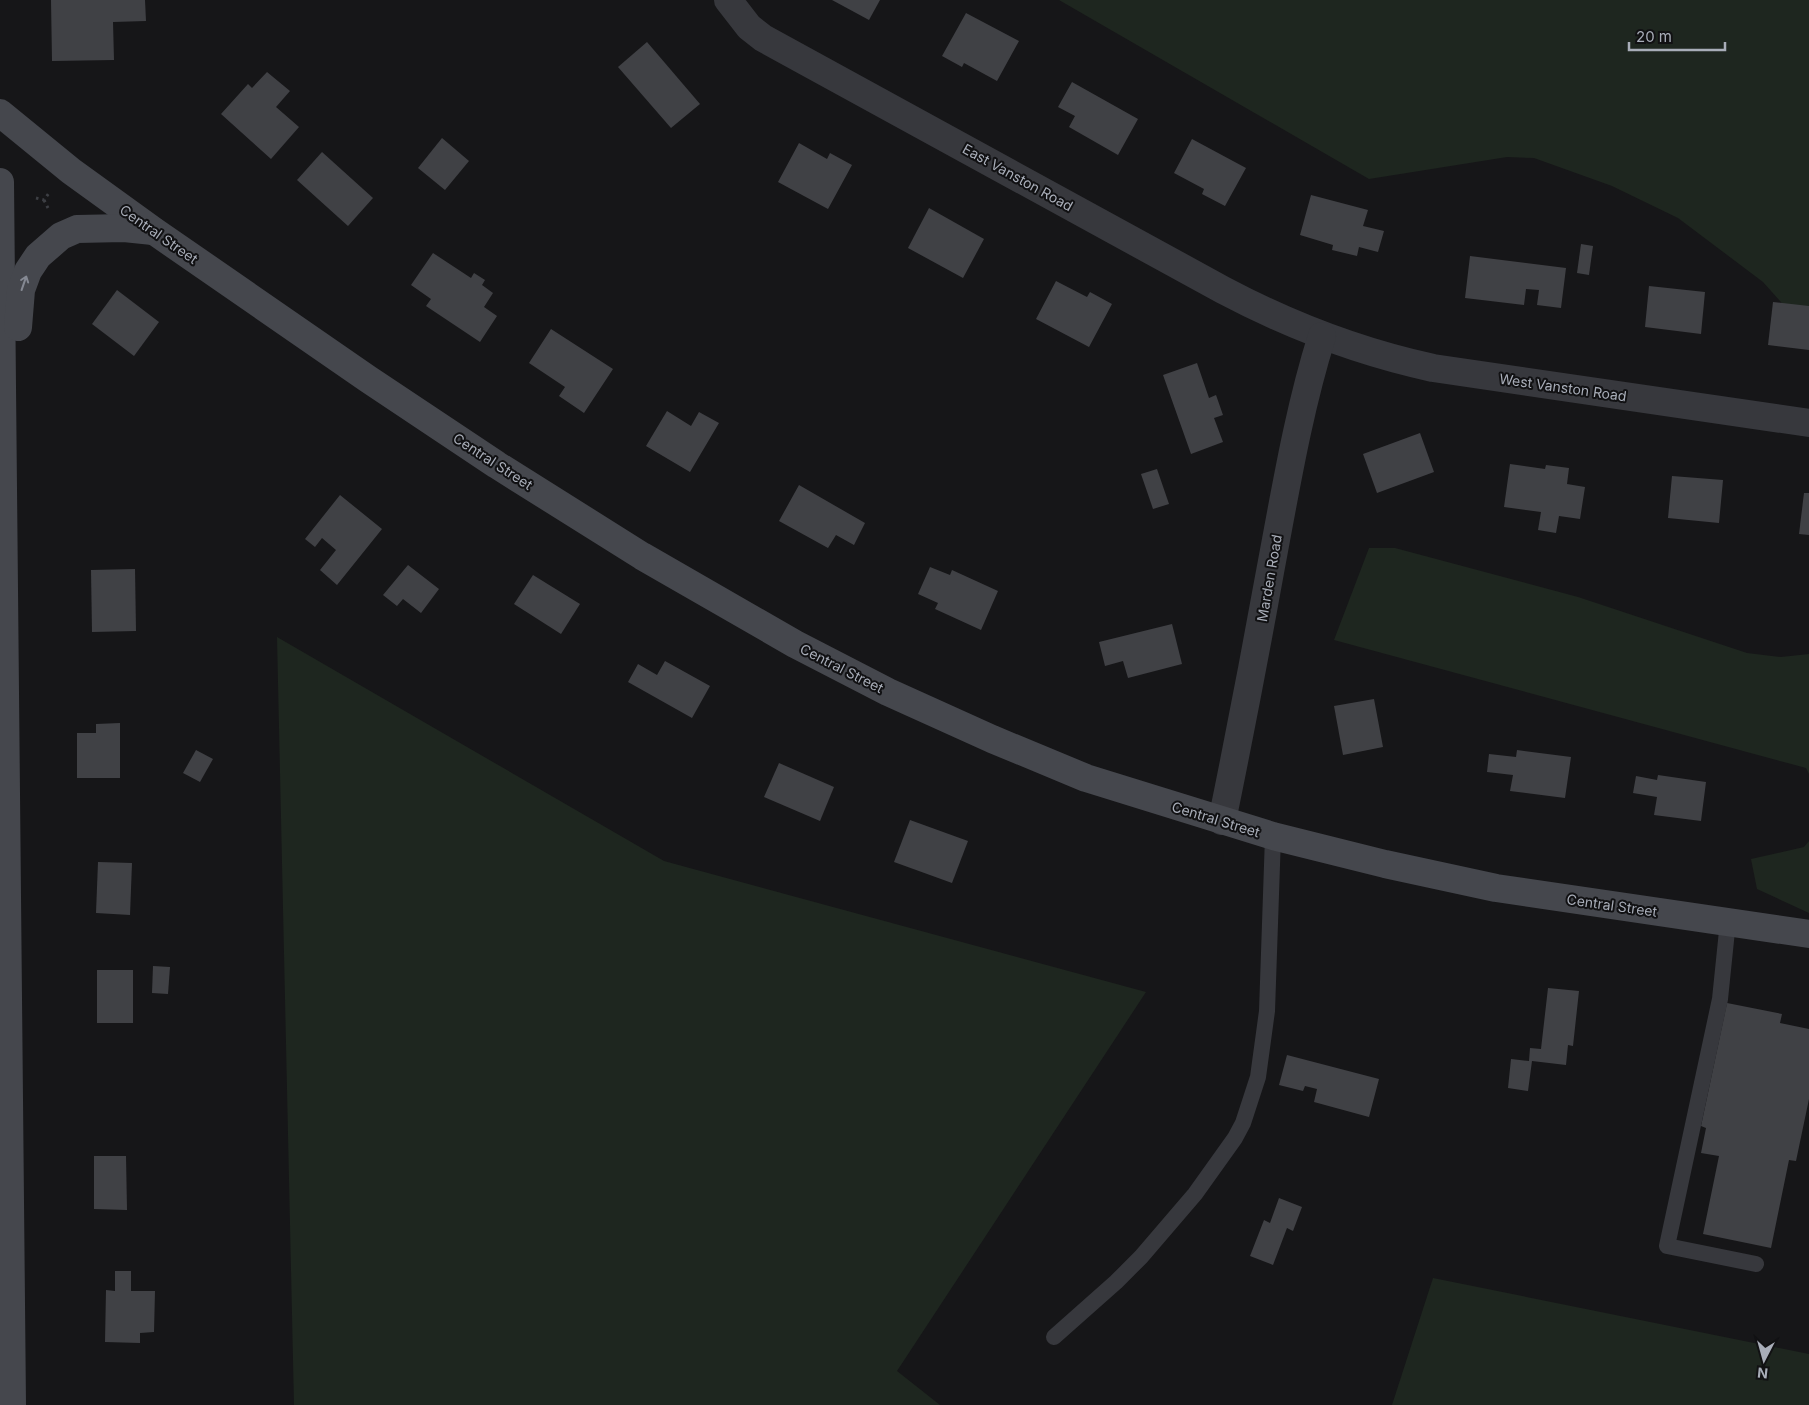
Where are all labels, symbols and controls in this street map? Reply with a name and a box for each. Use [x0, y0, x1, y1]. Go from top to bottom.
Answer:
scale bar [1629, 20, 1725, 52]
text: 20 m [1636, 27, 1672, 46]
street label: East Vanston Road [960, 140, 1076, 214]
street label: Central Street [117, 201, 202, 267]
one-way arrow [19, 275, 29, 291]
street label: West Vanston Road [1498, 370, 1628, 404]
street label: Central Street [450, 429, 536, 493]
street label: Marden Road [1253, 533, 1285, 623]
street label: Central Street [798, 640, 887, 696]
street label: Central Street [1170, 798, 1262, 841]
street label: Central Street [1566, 890, 1659, 920]
north arrow [1739, 1335, 1789, 1385]
text: N [1756, 1364, 1769, 1382]

